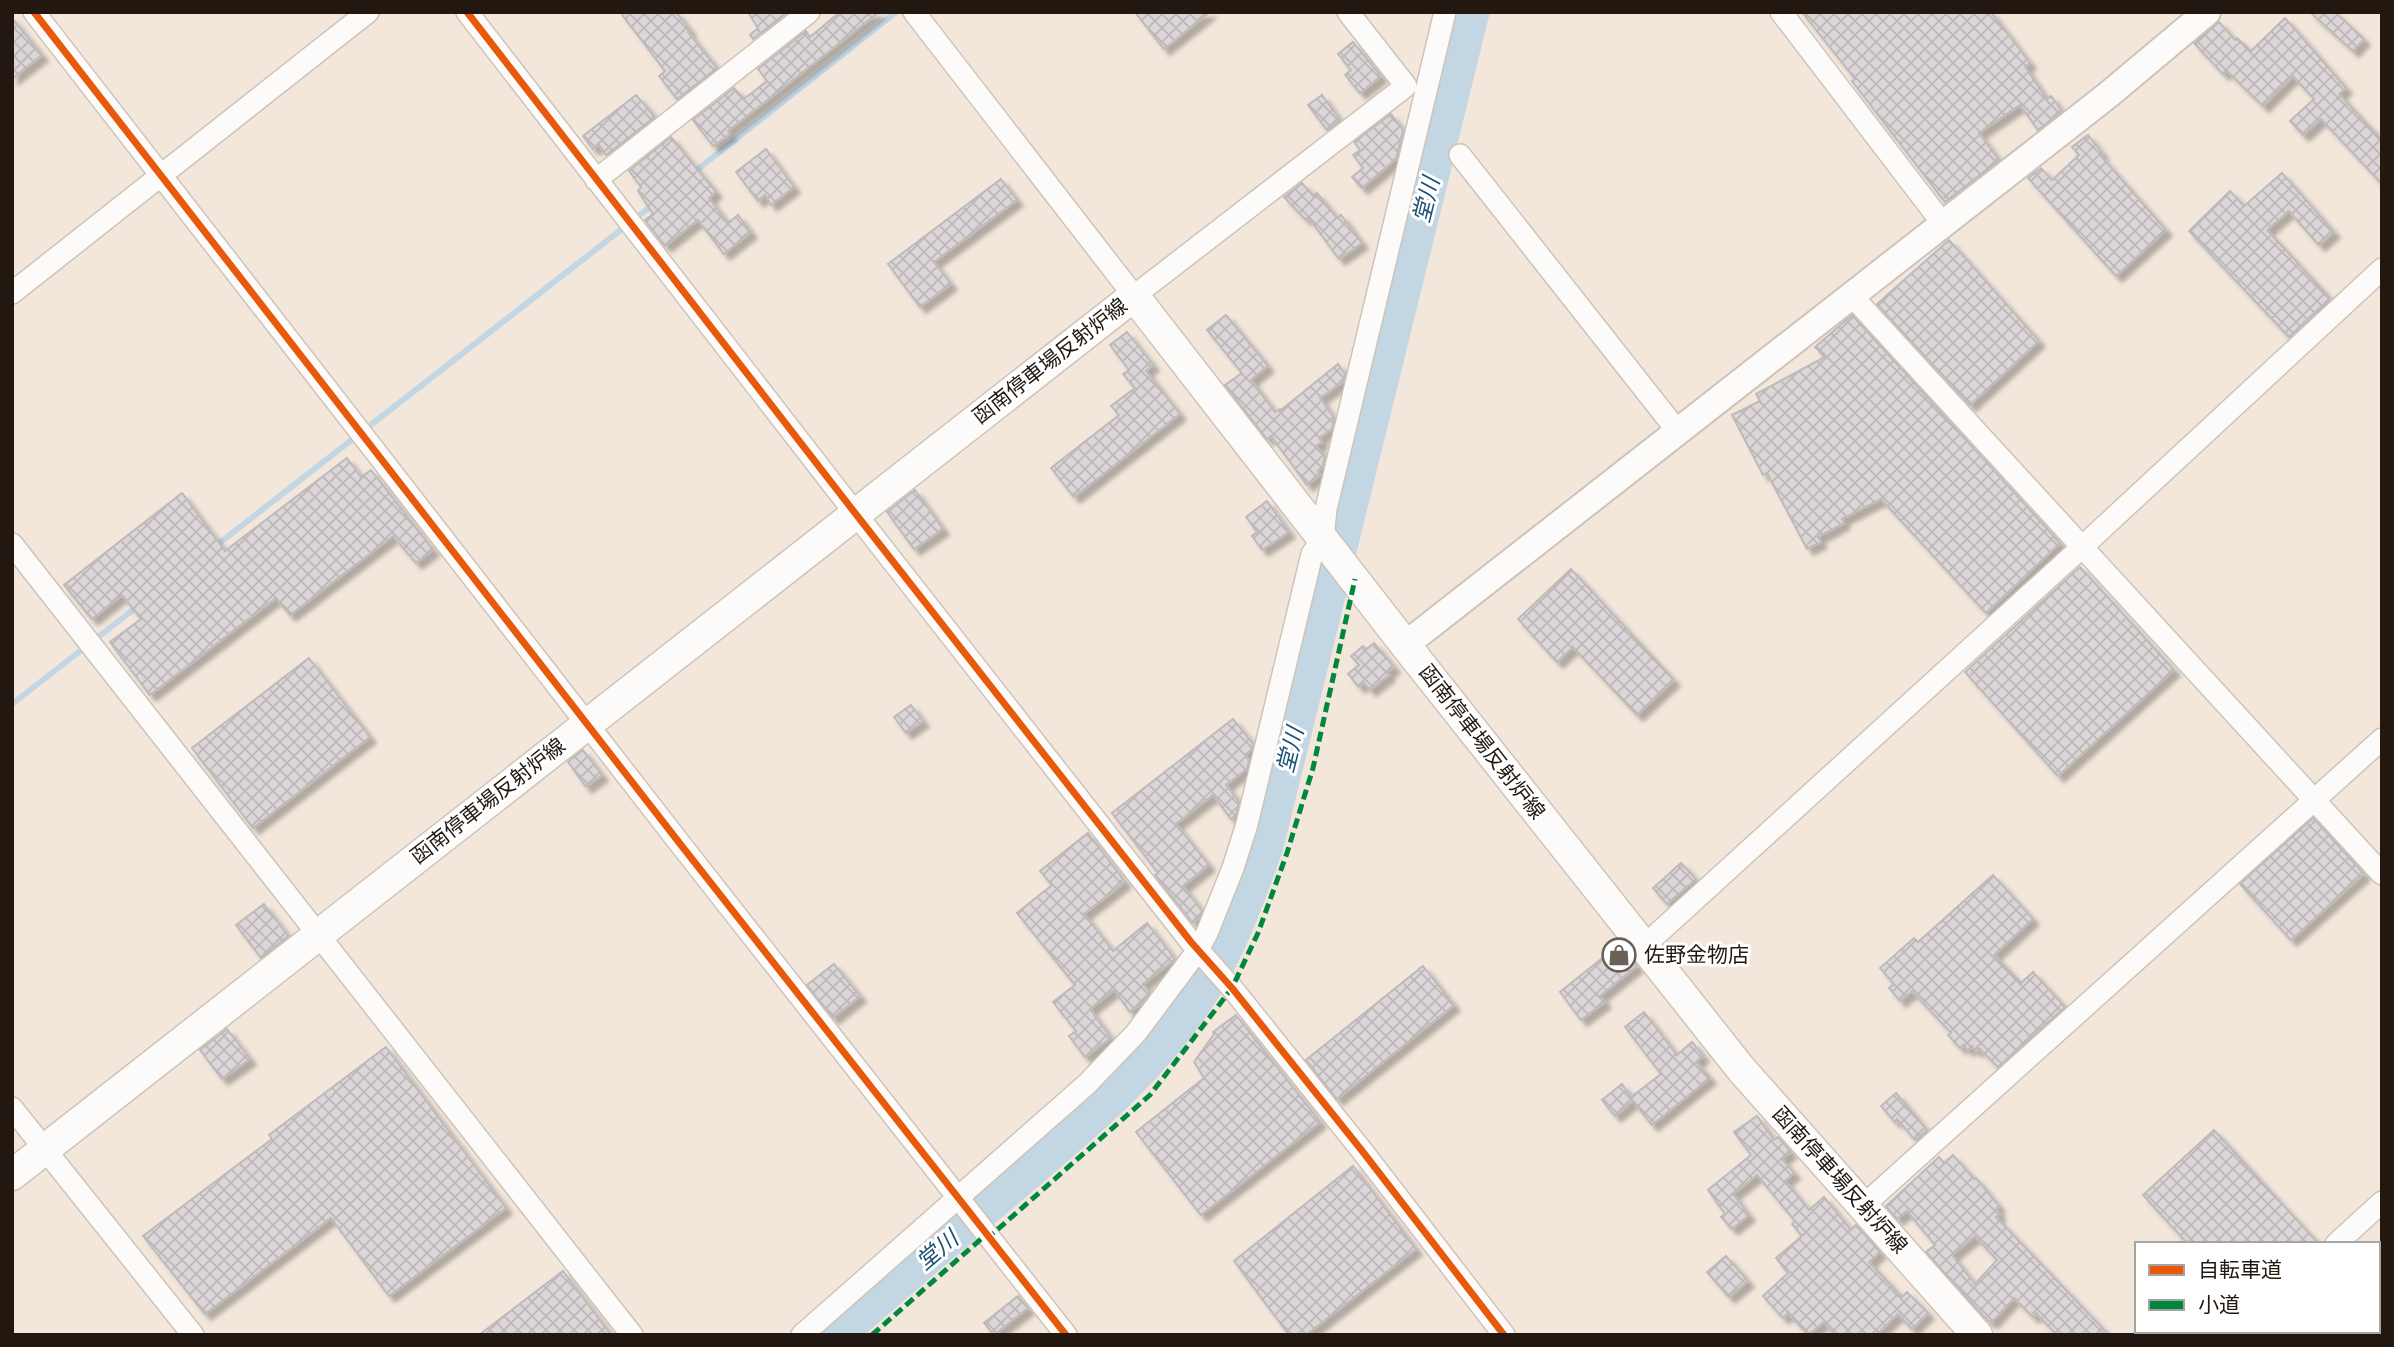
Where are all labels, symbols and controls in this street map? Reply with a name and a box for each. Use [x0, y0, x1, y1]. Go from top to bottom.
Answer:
water label: 堂川 [1408, 172, 1446, 226]
street label: 函南停車場反射炉線 [968, 293, 1132, 429]
street label: 函南停車場反射炉線 [1414, 660, 1550, 824]
water label: 堂川 [1272, 722, 1310, 776]
street label: 函南停車場反射炉線 [406, 733, 570, 869]
shop icon: 佐野金物店 [1600, 936, 1638, 974]
place label: 佐野金物店 [1644, 942, 1749, 967]
street label: 函南停車場反射炉線 [1768, 1101, 1913, 1258]
water label: 堂川 [911, 1223, 966, 1276]
legend [2135, 1242, 2380, 1333]
text: 自転車道 [2198, 1257, 2282, 1282]
text: 小道 [2198, 1292, 2240, 1317]

